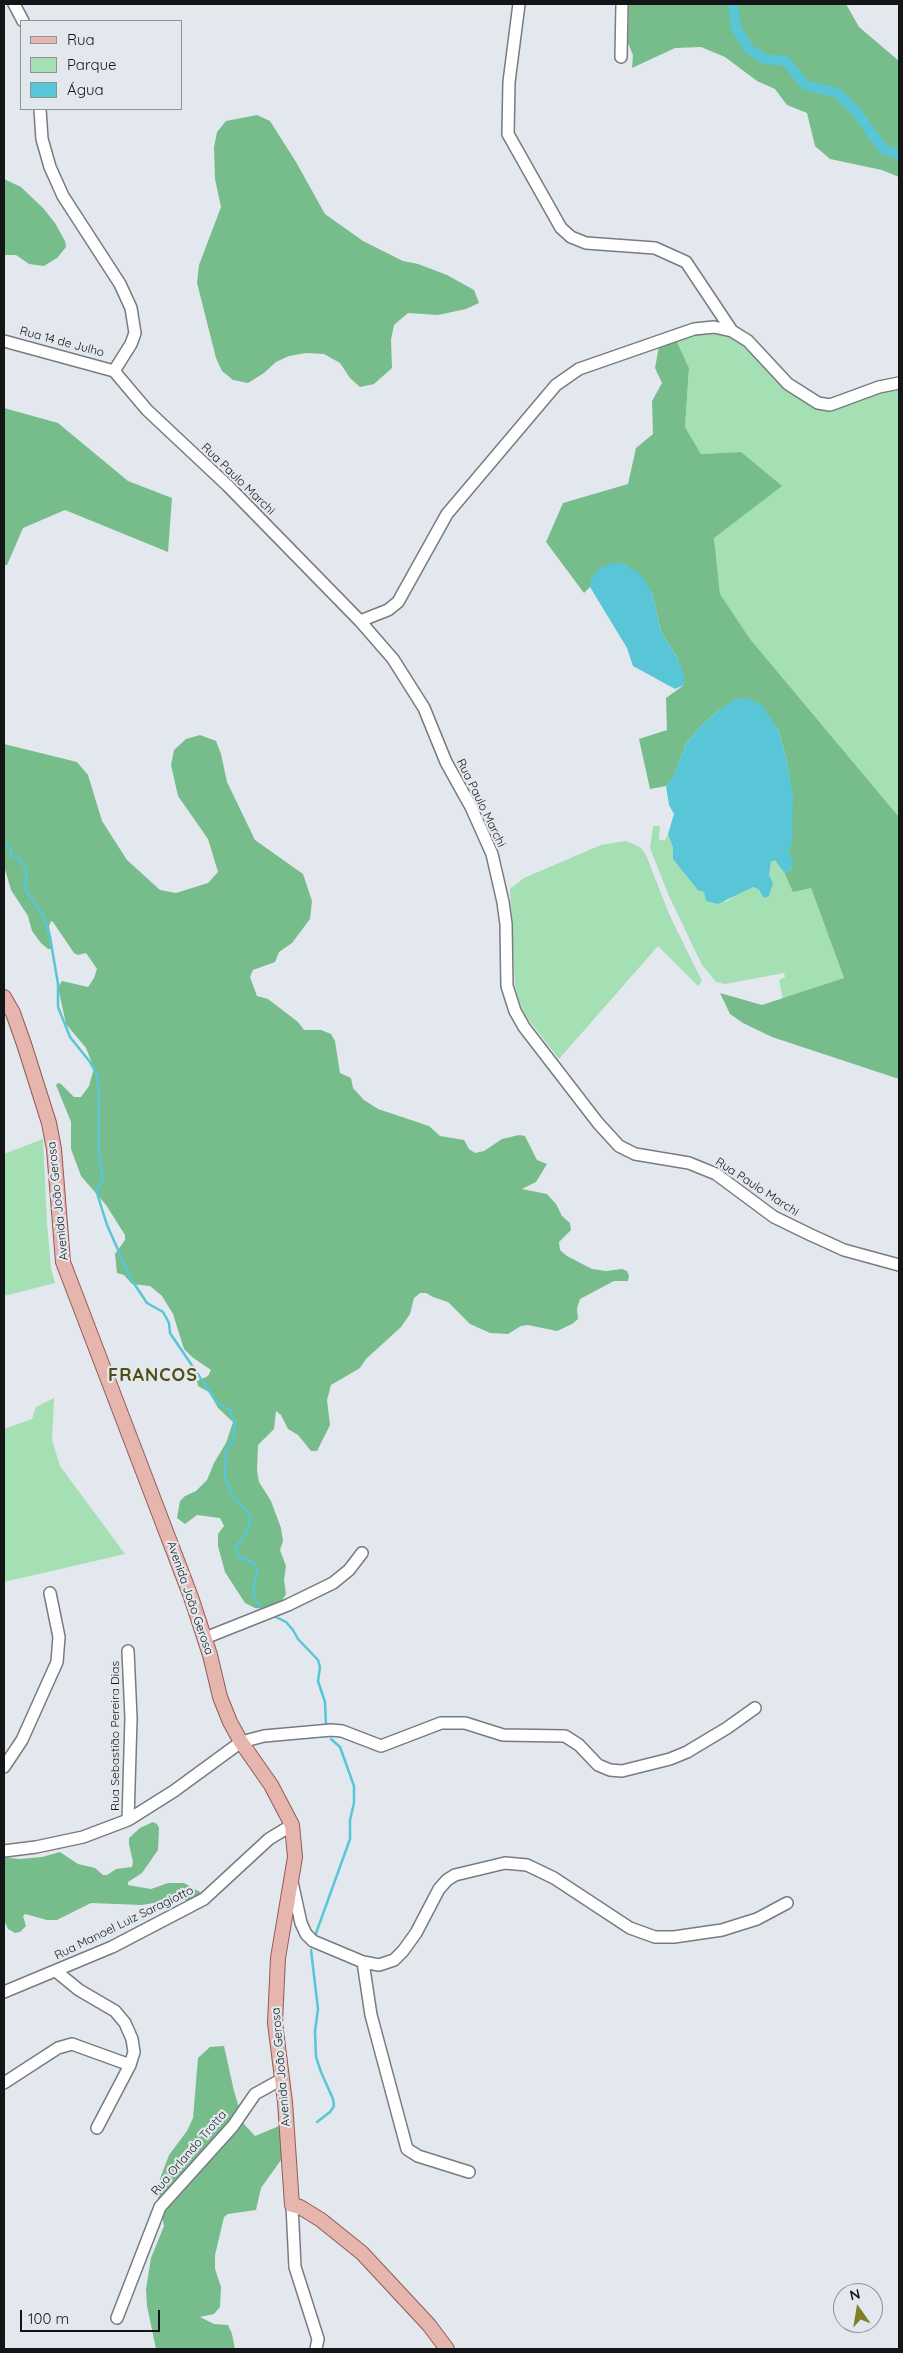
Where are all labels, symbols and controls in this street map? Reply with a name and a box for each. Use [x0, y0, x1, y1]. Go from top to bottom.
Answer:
legend [20, 20, 182, 110]
text: Rua [67, 30, 95, 49]
text: Parque [67, 55, 117, 74]
text: Água [67, 80, 104, 99]
street label: Rua 14 de Julho [18, 324, 106, 360]
street label: Rua Paulo Marchi [198, 440, 278, 518]
street label: Rua Paulo Marchi [453, 756, 509, 850]
street label: Avenida João Gerosa [45, 1141, 71, 1261]
street label: Rua Paulo Marchi [713, 1155, 801, 1219]
district label: FRANCOS [107, 1365, 199, 1387]
street label: Avenida João Gerosa [164, 1539, 216, 1657]
street label: Rua Sebastião Pereira Dias [108, 1661, 122, 1811]
street label: Rua Manoel Luiz Saragiotto [52, 1883, 196, 1963]
street label: Avenida João Gerosa [269, 2007, 293, 2127]
street label: Rua Orlando Trotta [148, 2108, 230, 2198]
north arrow [833, 2283, 883, 2333]
text: N [848, 2284, 862, 2304]
scale bar [22, 2300, 162, 2332]
text: 100 m [28, 2309, 69, 2328]

